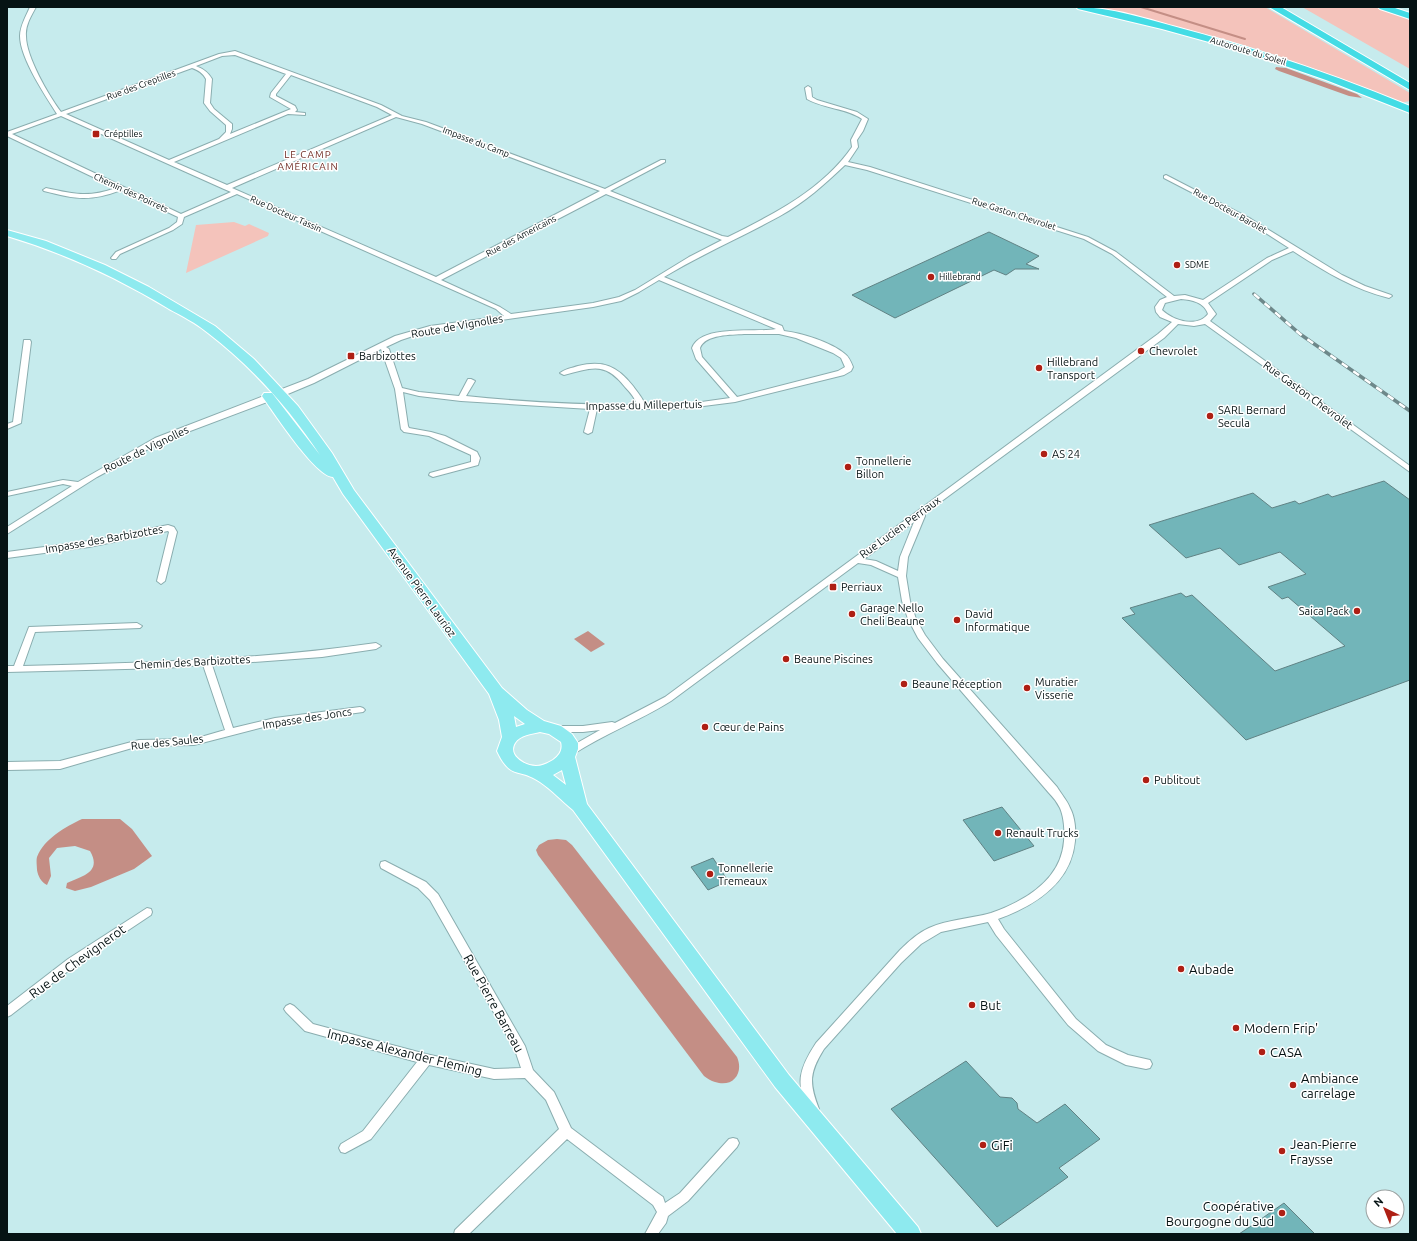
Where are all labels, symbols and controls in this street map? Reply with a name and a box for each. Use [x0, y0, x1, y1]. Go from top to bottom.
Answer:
street label: Autoroute du Soleil [1209, 35, 1288, 67]
street label: Rue des Creptilles [105, 68, 177, 102]
street label: Impasse du Camp [441, 125, 511, 159]
marker: Créptilles [91, 129, 101, 139]
place label: Créptilles [104, 129, 143, 139]
district label: LE CAMP AMÉRICAIN [277, 149, 339, 172]
street label: Chemin des Poirrets [92, 171, 170, 215]
street label: Rue Docteur Barolet [1191, 187, 1269, 236]
street label: Rue Docteur Tassin [249, 194, 323, 234]
street label: Rue Gaston Chevrolet [971, 196, 1058, 232]
street label: Rue des Americains [484, 213, 558, 259]
marker: SDME [1172, 260, 1182, 270]
place label: SDME [1185, 260, 1209, 270]
marker: Hillebrand [926, 272, 936, 282]
place label: Hillebrand [939, 272, 981, 282]
street label: Route de Vignolles [410, 312, 504, 340]
place label: Chevrolet [1149, 345, 1198, 357]
marker: Chevrolet [1136, 346, 1146, 356]
place label: Barbizottes [359, 350, 416, 362]
marker: Barbizottes [346, 351, 356, 361]
place label: Hillebrand Transport [1047, 356, 1098, 381]
street label: Rue Gaston Chevrolet [1261, 359, 1355, 432]
marker: Hillebrand Transport [1034, 363, 1044, 373]
street label: Impasse du Millepertuis [586, 398, 703, 412]
place label: SARL Bernard Secula [1218, 404, 1286, 429]
marker: SARL Bernard Secula [1205, 411, 1215, 421]
street label: Route de Vignolles [102, 423, 191, 475]
place label: AS 24 [1052, 448, 1080, 460]
marker: AS 24 [1039, 449, 1049, 459]
place label: Tonnellerie Billon [856, 455, 911, 480]
marker: Tonnellerie Billon [843, 462, 853, 472]
street label: Rue Lucien Perriaux [857, 493, 943, 560]
street label: Impasse des Barbizottes [44, 523, 164, 555]
street label: Avenue Pierre Laurioz [386, 545, 458, 639]
place label: Perriaux [841, 581, 882, 593]
marker: Perriaux [828, 582, 838, 592]
place label: Garage Nello Cheli Beaune [860, 602, 925, 627]
place label: Saica Pack [1299, 605, 1349, 617]
marker: Saica Pack [1352, 606, 1362, 616]
place label: David Informatique [965, 608, 1030, 633]
marker: Garage Nello Cheli Beaune [847, 609, 857, 619]
marker: David Informatique [952, 615, 962, 625]
street label: Chemin des Barbizottes [133, 653, 251, 671]
place label: Beaune Piscines [794, 653, 873, 665]
marker: Beaune Piscines [781, 654, 791, 664]
place label: Muratier Visserie [1035, 676, 1079, 701]
place label: Beaune Réception [912, 678, 1002, 690]
marker: Beaune Réception [899, 679, 909, 689]
marker: Muratier Visserie [1022, 683, 1032, 693]
street label: Impasse des Joncs [261, 705, 353, 731]
place label: Cœur de Pains [713, 721, 784, 733]
marker: Cœur de Pains [700, 722, 710, 732]
street label: Rue des Saules [130, 732, 204, 752]
place label: Publitout [1154, 774, 1201, 786]
marker: Publitout [1141, 775, 1151, 785]
place label: Renault Trucks [1006, 827, 1079, 839]
marker: Renault Trucks [993, 828, 1003, 838]
place label: Tonnellerie Tremeaux [718, 862, 773, 887]
marker: Tonnellerie Tremeaux [705, 869, 715, 879]
street label: Rue de Chevignerot [26, 921, 128, 1001]
street label: Rue Pierre Barreau [461, 952, 527, 1054]
place label: Aubade [1189, 962, 1234, 976]
marker: Aubade [1176, 964, 1186, 974]
place label: But [980, 998, 1001, 1012]
marker: But [967, 1000, 977, 1010]
place label: Modern Frip' [1244, 1021, 1318, 1035]
marker: Modern Frip' [1231, 1023, 1241, 1033]
street label: Impasse Alexander Fleming [326, 1026, 484, 1078]
place label: CASA [1270, 1045, 1303, 1059]
marker: CASA [1257, 1047, 1267, 1057]
place label: Ambiance carrelage [1301, 1071, 1359, 1100]
marker: Ambiance carrelage [1288, 1080, 1298, 1090]
place label: Jean-Pierre Fraysse [1290, 1137, 1357, 1166]
place label: GiFi [991, 1138, 1013, 1152]
marker: GiFi [978, 1140, 988, 1150]
marker: Jean-Pierre Fraysse [1277, 1146, 1287, 1156]
north arrow [1365, 1189, 1405, 1229]
text: N [1371, 1194, 1385, 1209]
place label: Coopérative Bourgogne du Sud [1166, 1199, 1274, 1228]
marker: Coopérative Bourgogne du Sud [1277, 1208, 1287, 1218]

